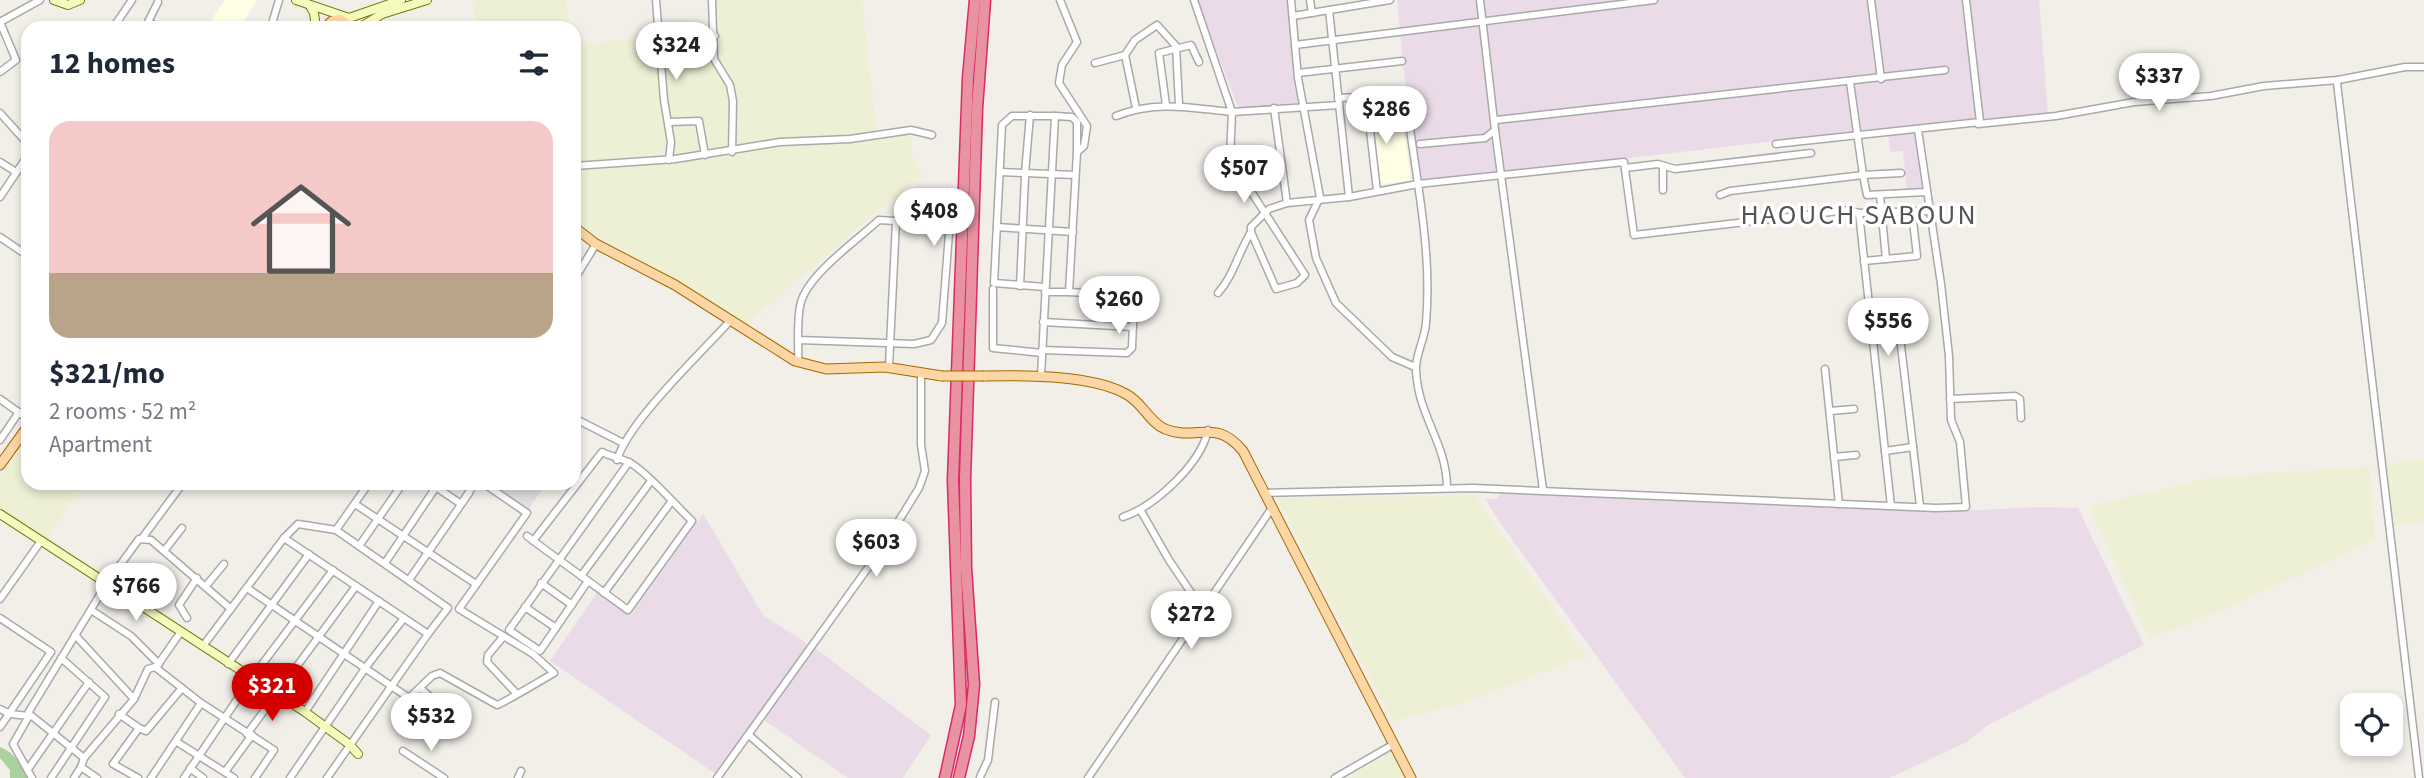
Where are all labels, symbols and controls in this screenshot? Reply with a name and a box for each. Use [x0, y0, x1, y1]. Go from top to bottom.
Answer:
pin: $324 [635, 22, 717, 82]
text: $324 [652, 28, 700, 61]
text: 12 homes [49, 42, 175, 85]
icon: filters [515, 44, 553, 82]
pin: $337 [2118, 54, 2200, 113]
text: $337 [2135, 59, 2183, 92]
pin: $286 [1345, 86, 1427, 146]
text: $286 [1362, 92, 1410, 125]
pin: $507 [1203, 146, 1285, 205]
text: $507 [1220, 151, 1268, 184]
icon: home [238, 166, 364, 292]
pin: $408 [893, 188, 975, 248]
text: $408 [910, 194, 958, 227]
district label: HAOUCH SABOUN [1740, 195, 1978, 235]
pin: $260 [1078, 276, 1160, 336]
text: $260 [1095, 282, 1143, 315]
pin: $556 [1847, 298, 1929, 358]
text: $556 [1864, 304, 1912, 337]
text: $321/mo [49, 352, 165, 395]
text: 2 rooms · 52 m² [49, 395, 196, 428]
text: Apartment [49, 428, 152, 461]
pin: $603 [835, 520, 917, 579]
text: $603 [852, 525, 900, 558]
pin: $766 [95, 564, 177, 623]
text: $766 [112, 569, 160, 602]
pin: $272 [1150, 592, 1232, 651]
text: $272 [1167, 597, 1215, 630]
pin: $321 [231, 664, 313, 723]
text: $321 [248, 669, 296, 702]
map controls [2340, 693, 2403, 756]
button: locate [2340, 693, 2403, 756]
pin: $532 [390, 694, 472, 753]
text: $532 [407, 699, 455, 732]

